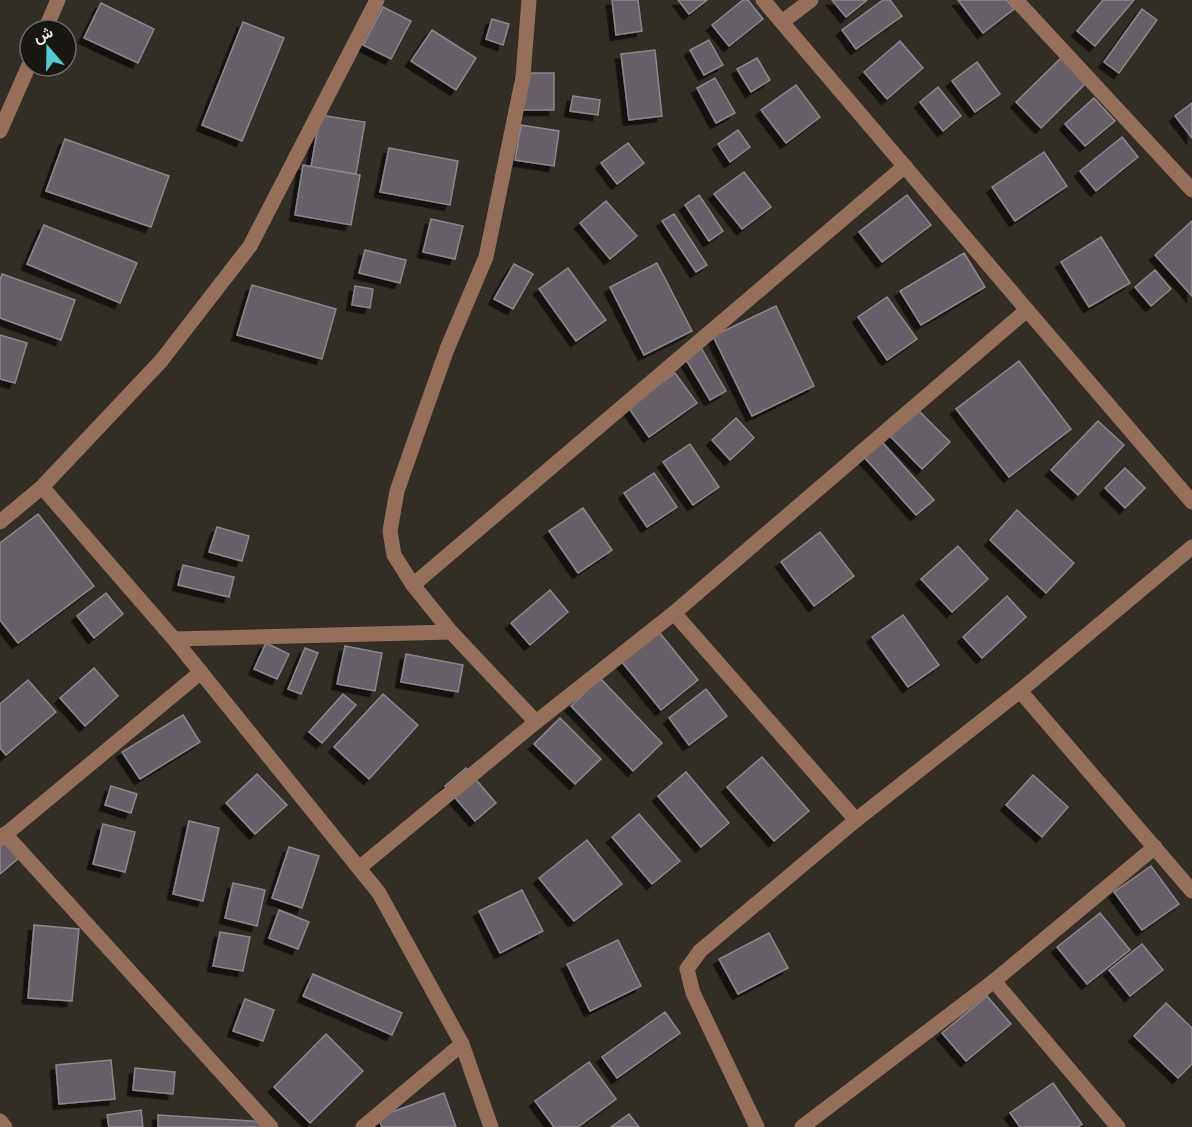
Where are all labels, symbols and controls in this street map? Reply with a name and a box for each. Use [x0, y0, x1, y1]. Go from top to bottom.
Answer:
north arrow [18, 18, 78, 78]
text: ش [31, 22, 55, 47]

